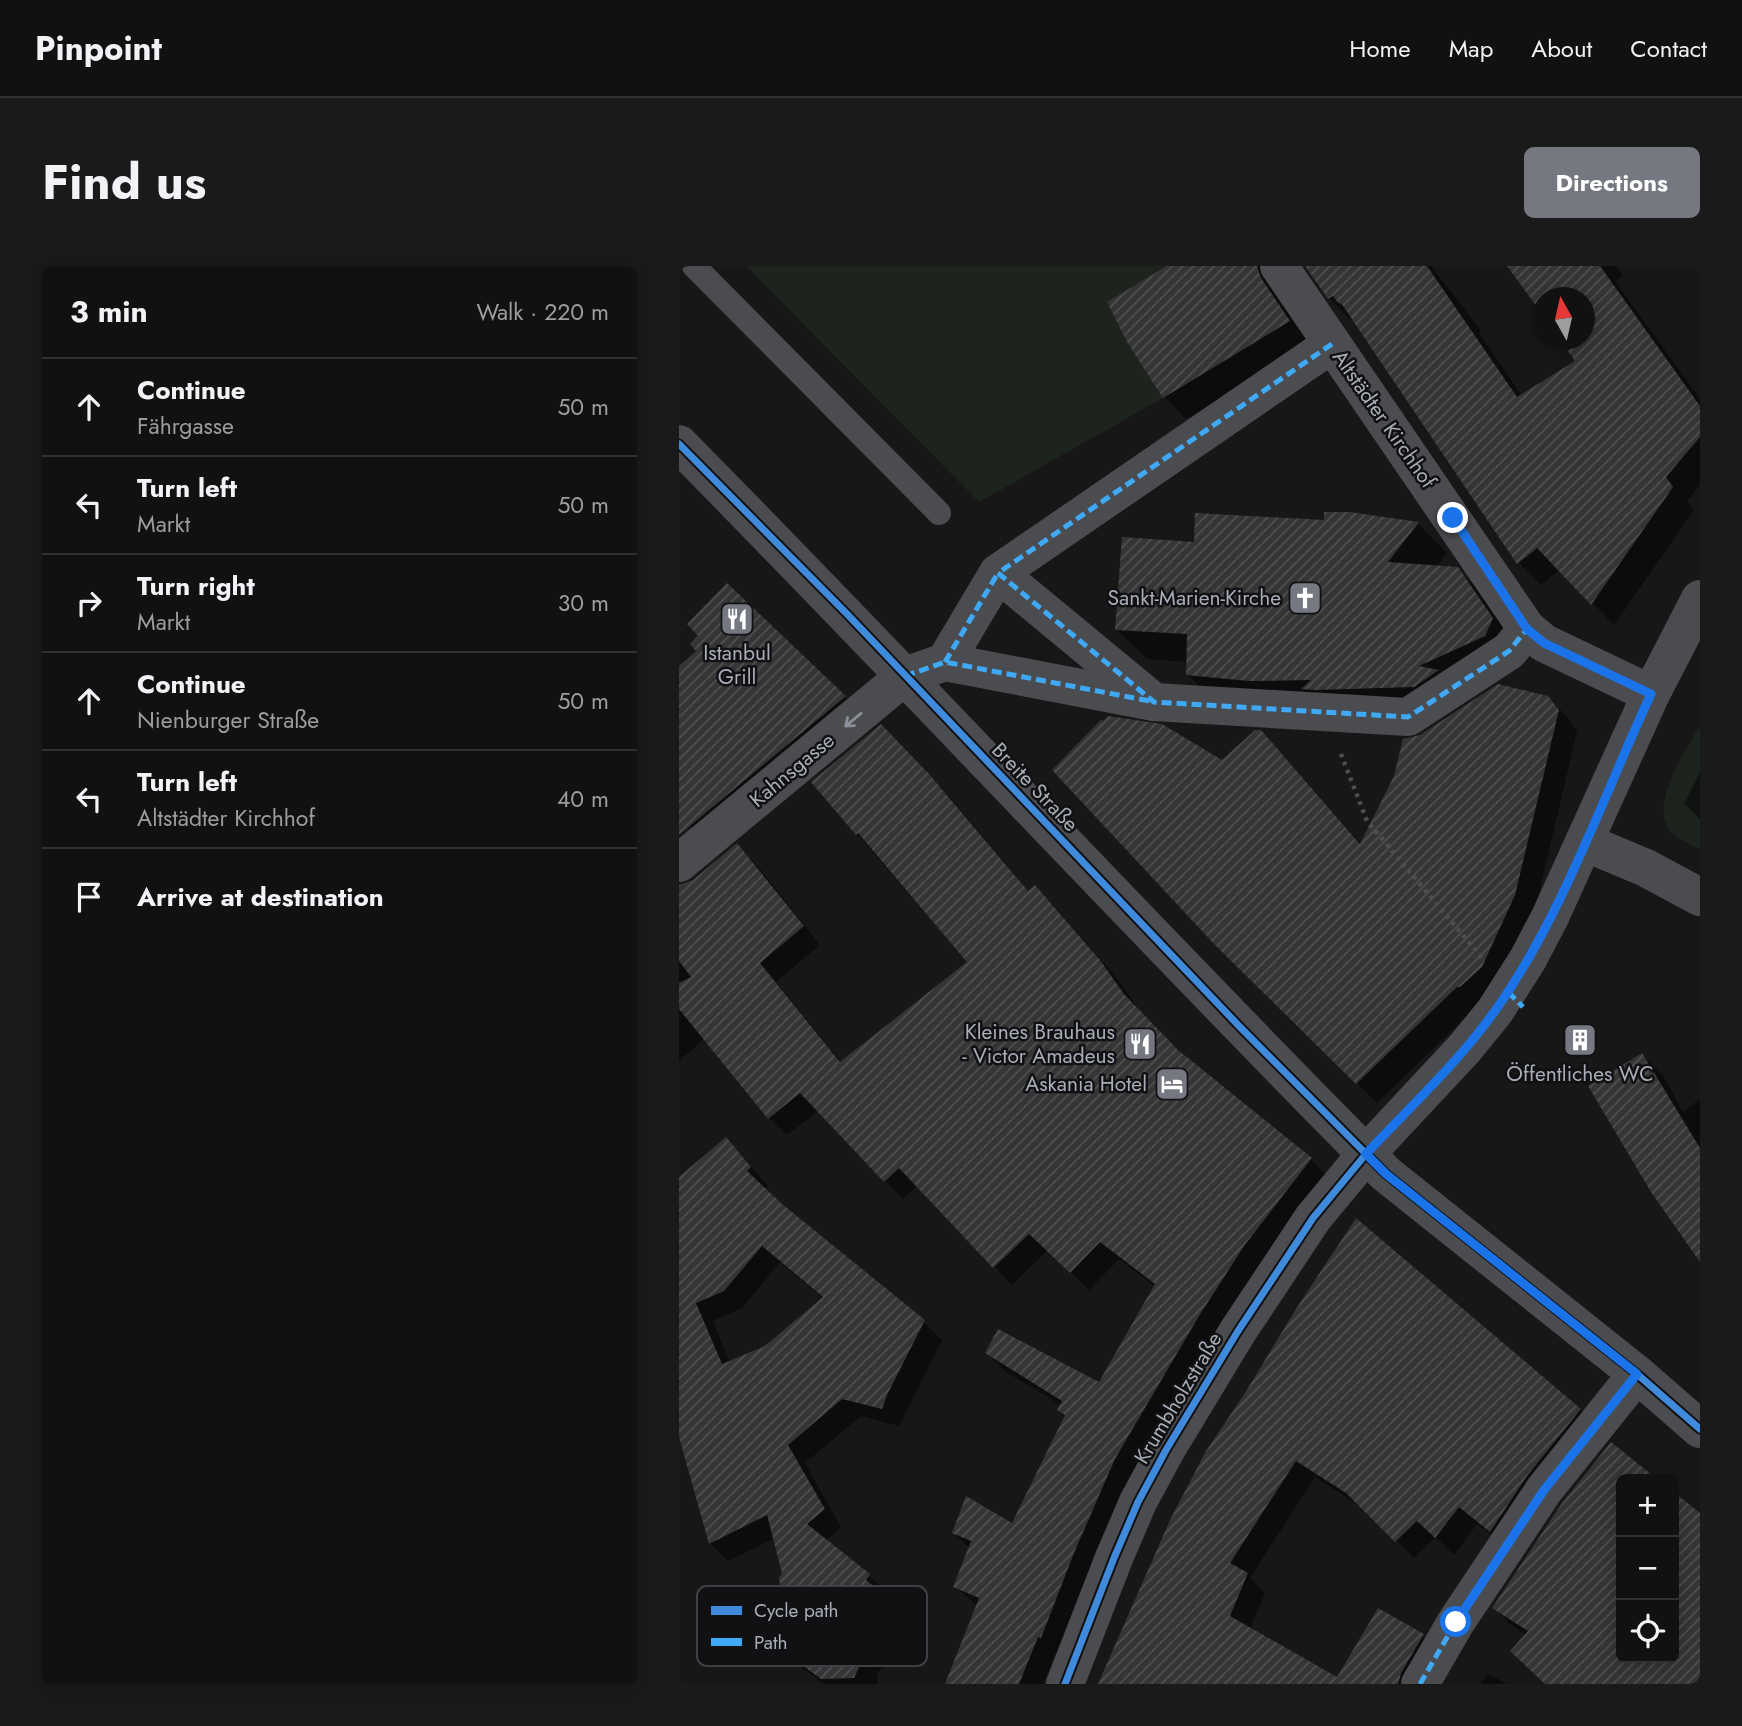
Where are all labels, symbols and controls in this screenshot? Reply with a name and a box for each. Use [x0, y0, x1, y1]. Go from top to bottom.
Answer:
text: Pinpoint [35, 25, 162, 72]
text: Home [1349, 31, 1411, 66]
text: Map [1449, 31, 1493, 66]
text: About [1531, 31, 1592, 66]
text: Contact [1630, 31, 1707, 66]
text: Find us [42, 147, 206, 217]
button: Directions [1524, 147, 1700, 218]
north arrow [1532, 287, 1595, 350]
text: 3 min [70, 290, 148, 333]
text: Walk · 220 m [477, 295, 609, 329]
street label: Altstädter Kirchhof [1325, 344, 1443, 495]
text: Continue [137, 371, 246, 409]
icon: ahead [70, 388, 108, 426]
text: 50 m [557, 390, 609, 424]
text: Fährgasse [137, 409, 234, 443]
text: Turn left [137, 469, 237, 507]
icon: left [70, 486, 108, 524]
text: 50 m [557, 488, 609, 522]
route end [1437, 502, 1468, 533]
text: Markt [137, 507, 190, 541]
text: Turn right [137, 567, 255, 605]
church icon: Sankt-Marien-Kirche [1286, 579, 1324, 617]
place label: Sankt-Marien-Kirche [1108, 583, 1281, 613]
icon: right [70, 584, 108, 622]
text: 30 m [558, 586, 609, 620]
restaurant icon: Istanbul Grill [718, 600, 756, 638]
text: Markt [137, 605, 190, 639]
place label: Istanbul Grill [703, 638, 771, 692]
text: Continue [137, 665, 246, 703]
icon: ahead [70, 682, 108, 720]
text: 50 m [557, 684, 609, 718]
text: Nienburger Straße [137, 703, 319, 737]
one-way arrow [844, 712, 862, 728]
street label: Kahnsgasse [743, 726, 841, 814]
street label: Breite Straße [985, 736, 1085, 838]
text: Turn left [137, 763, 237, 801]
icon: left [70, 780, 108, 818]
text: 40 m [557, 782, 609, 816]
text: Altstädter Kirchhof [137, 801, 315, 835]
icon: arrive [70, 878, 108, 916]
text: Arrive at destination [137, 878, 384, 916]
place label: Kleines Brauhaus - Victor Amadeus [962, 1017, 1115, 1071]
building icon: Öffentliches WC [1561, 1021, 1599, 1059]
restaurant icon: Kleines Brauhaus - Victor Amadeus [1121, 1025, 1159, 1063]
place label: Öffentliches WC [1506, 1059, 1654, 1089]
hotel icon: Askania Hotel [1153, 1065, 1191, 1103]
place label: Askania Hotel [1025, 1069, 1147, 1099]
street label: Krumbholzstraße [1127, 1326, 1229, 1470]
map controls [1616, 1474, 1679, 1663]
button: + [1616, 1474, 1679, 1537]
button: − [1616, 1537, 1679, 1600]
legend [697, 1586, 927, 1666]
text: Cycle path [754, 1597, 839, 1624]
button: locate [1616, 1600, 1679, 1663]
route start [1440, 1606, 1471, 1637]
text: Path [754, 1629, 788, 1656]

